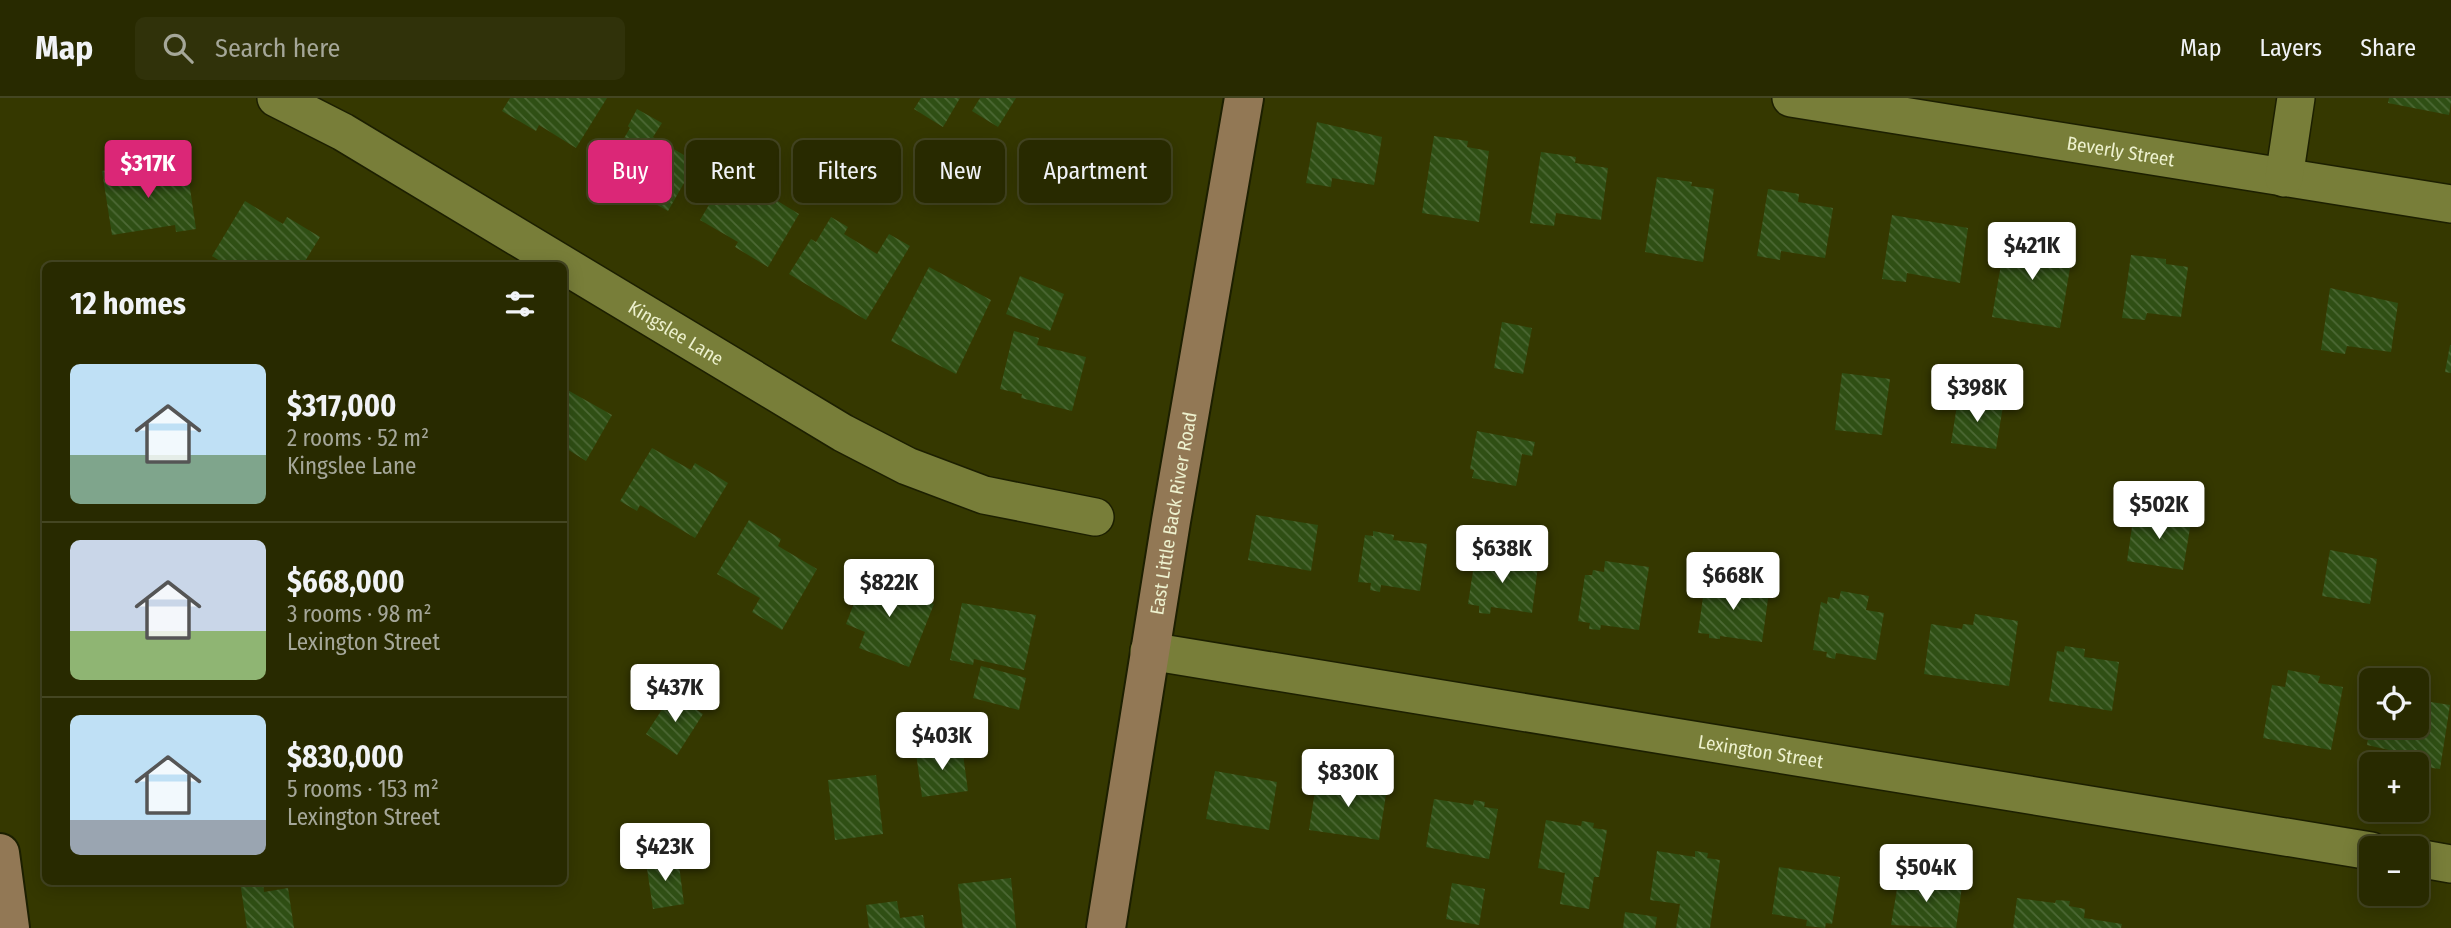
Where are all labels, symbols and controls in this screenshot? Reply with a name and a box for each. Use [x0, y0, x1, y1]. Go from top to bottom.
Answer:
search box [135, 17, 625, 80]
text: Map [35, 28, 93, 68]
icon: search [159, 29, 197, 67]
text: Search here [215, 33, 340, 64]
text: Map [2180, 34, 2222, 62]
text: Layers [2260, 34, 2322, 62]
text: Share [2360, 34, 2416, 62]
street label: Beverly Street [2065, 131, 2177, 171]
pin: $317K [99, 140, 197, 200]
chip: Buy [588, 140, 672, 203]
chip: Rent [686, 140, 779, 203]
chip: Filters [793, 140, 901, 203]
chip: New [915, 140, 1005, 203]
chip: Apartment [1019, 140, 1171, 203]
text: $317K [121, 149, 175, 177]
pin: $421K [1983, 222, 2081, 282]
text: $421K [2004, 231, 2060, 259]
icon: filters [501, 285, 539, 323]
text: 12 homes [70, 286, 186, 322]
street label: Kingslee Lane [624, 295, 728, 370]
pin: $398K [1928, 364, 2026, 424]
text: $398K [1947, 373, 2007, 401]
text: $317,000 [287, 388, 397, 424]
icon: home [126, 392, 210, 476]
street label: East Little Back River Road [1145, 410, 1201, 617]
text: 2 rooms · 52 m² [287, 424, 429, 452]
text: Kingslee Lane [287, 452, 416, 480]
pin: $502K [2110, 482, 2208, 541]
text: $502K [2129, 490, 2189, 518]
pin: $638K [1453, 526, 1551, 585]
text: $638K [1472, 534, 1532, 562]
pin: $668K [1684, 552, 1782, 612]
pin: $822K [840, 560, 938, 619]
text: $668K [1702, 561, 1764, 589]
text: $668,000 [287, 564, 405, 600]
icon: home [126, 568, 210, 652]
text: $822K [860, 568, 918, 596]
text: 3 rooms · 98 m² [287, 600, 432, 628]
text: Lexington Street [287, 628, 440, 656]
pin: $437K [626, 664, 724, 724]
map controls [2359, 668, 2429, 906]
button: locate [2359, 668, 2429, 738]
text: $437K [647, 673, 703, 701]
pin: $403K [893, 712, 991, 772]
text: $403K [912, 721, 972, 749]
street label: Lexington Street [1697, 730, 1826, 773]
text: $830,000 [287, 739, 404, 775]
icon: home [126, 743, 210, 827]
pin: $830K [1299, 750, 1397, 809]
button: + [2359, 752, 2429, 822]
text: $830K [1318, 758, 1378, 786]
text: 5 rooms · 153 m² [287, 775, 439, 803]
text: Lexington Street [287, 803, 440, 831]
pin: $423K [616, 824, 714, 883]
text: $423K [636, 832, 694, 860]
button: − [2359, 836, 2429, 906]
pin: $504K [1877, 844, 1975, 904]
text: $504K [1896, 853, 1956, 881]

